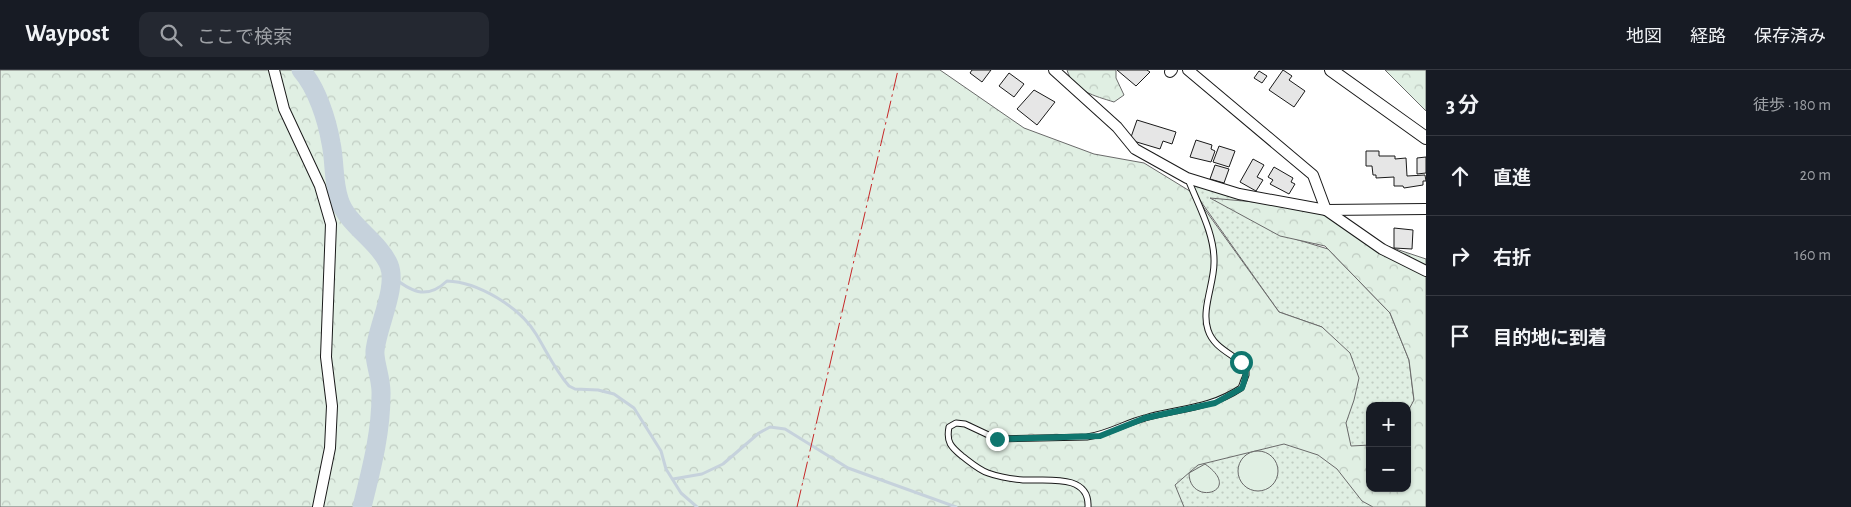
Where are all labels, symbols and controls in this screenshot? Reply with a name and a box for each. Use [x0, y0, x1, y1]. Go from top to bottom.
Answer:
search box [139, 12, 489, 57]
icon: search [157, 21, 185, 49]
text: Waypost [25, 22, 109, 46]
text: ここで検索 [197, 28, 292, 47]
text: 地図 [1626, 28, 1662, 46]
text: 経路 [1690, 28, 1726, 46]
text: 保存済み [1754, 28, 1826, 46]
text: 3 分 [1446, 95, 1479, 116]
text: 徒歩 · 180 m [1753, 97, 1831, 113]
icon: ahead [1446, 162, 1474, 190]
text: 20 m [1800, 167, 1831, 183]
text: 直進 [1493, 169, 1531, 188]
icon: right [1446, 242, 1474, 270]
text: 160 m [1794, 247, 1831, 263]
text: 右折 [1493, 249, 1531, 268]
icon: arrive [1446, 322, 1474, 350]
text: 目的地に到着 [1493, 329, 1607, 348]
route start [1230, 351, 1253, 374]
map controls [1366, 402, 1411, 492]
button: + [1366, 402, 1411, 447]
route end [986, 428, 1009, 451]
button: − [1366, 447, 1411, 492]

